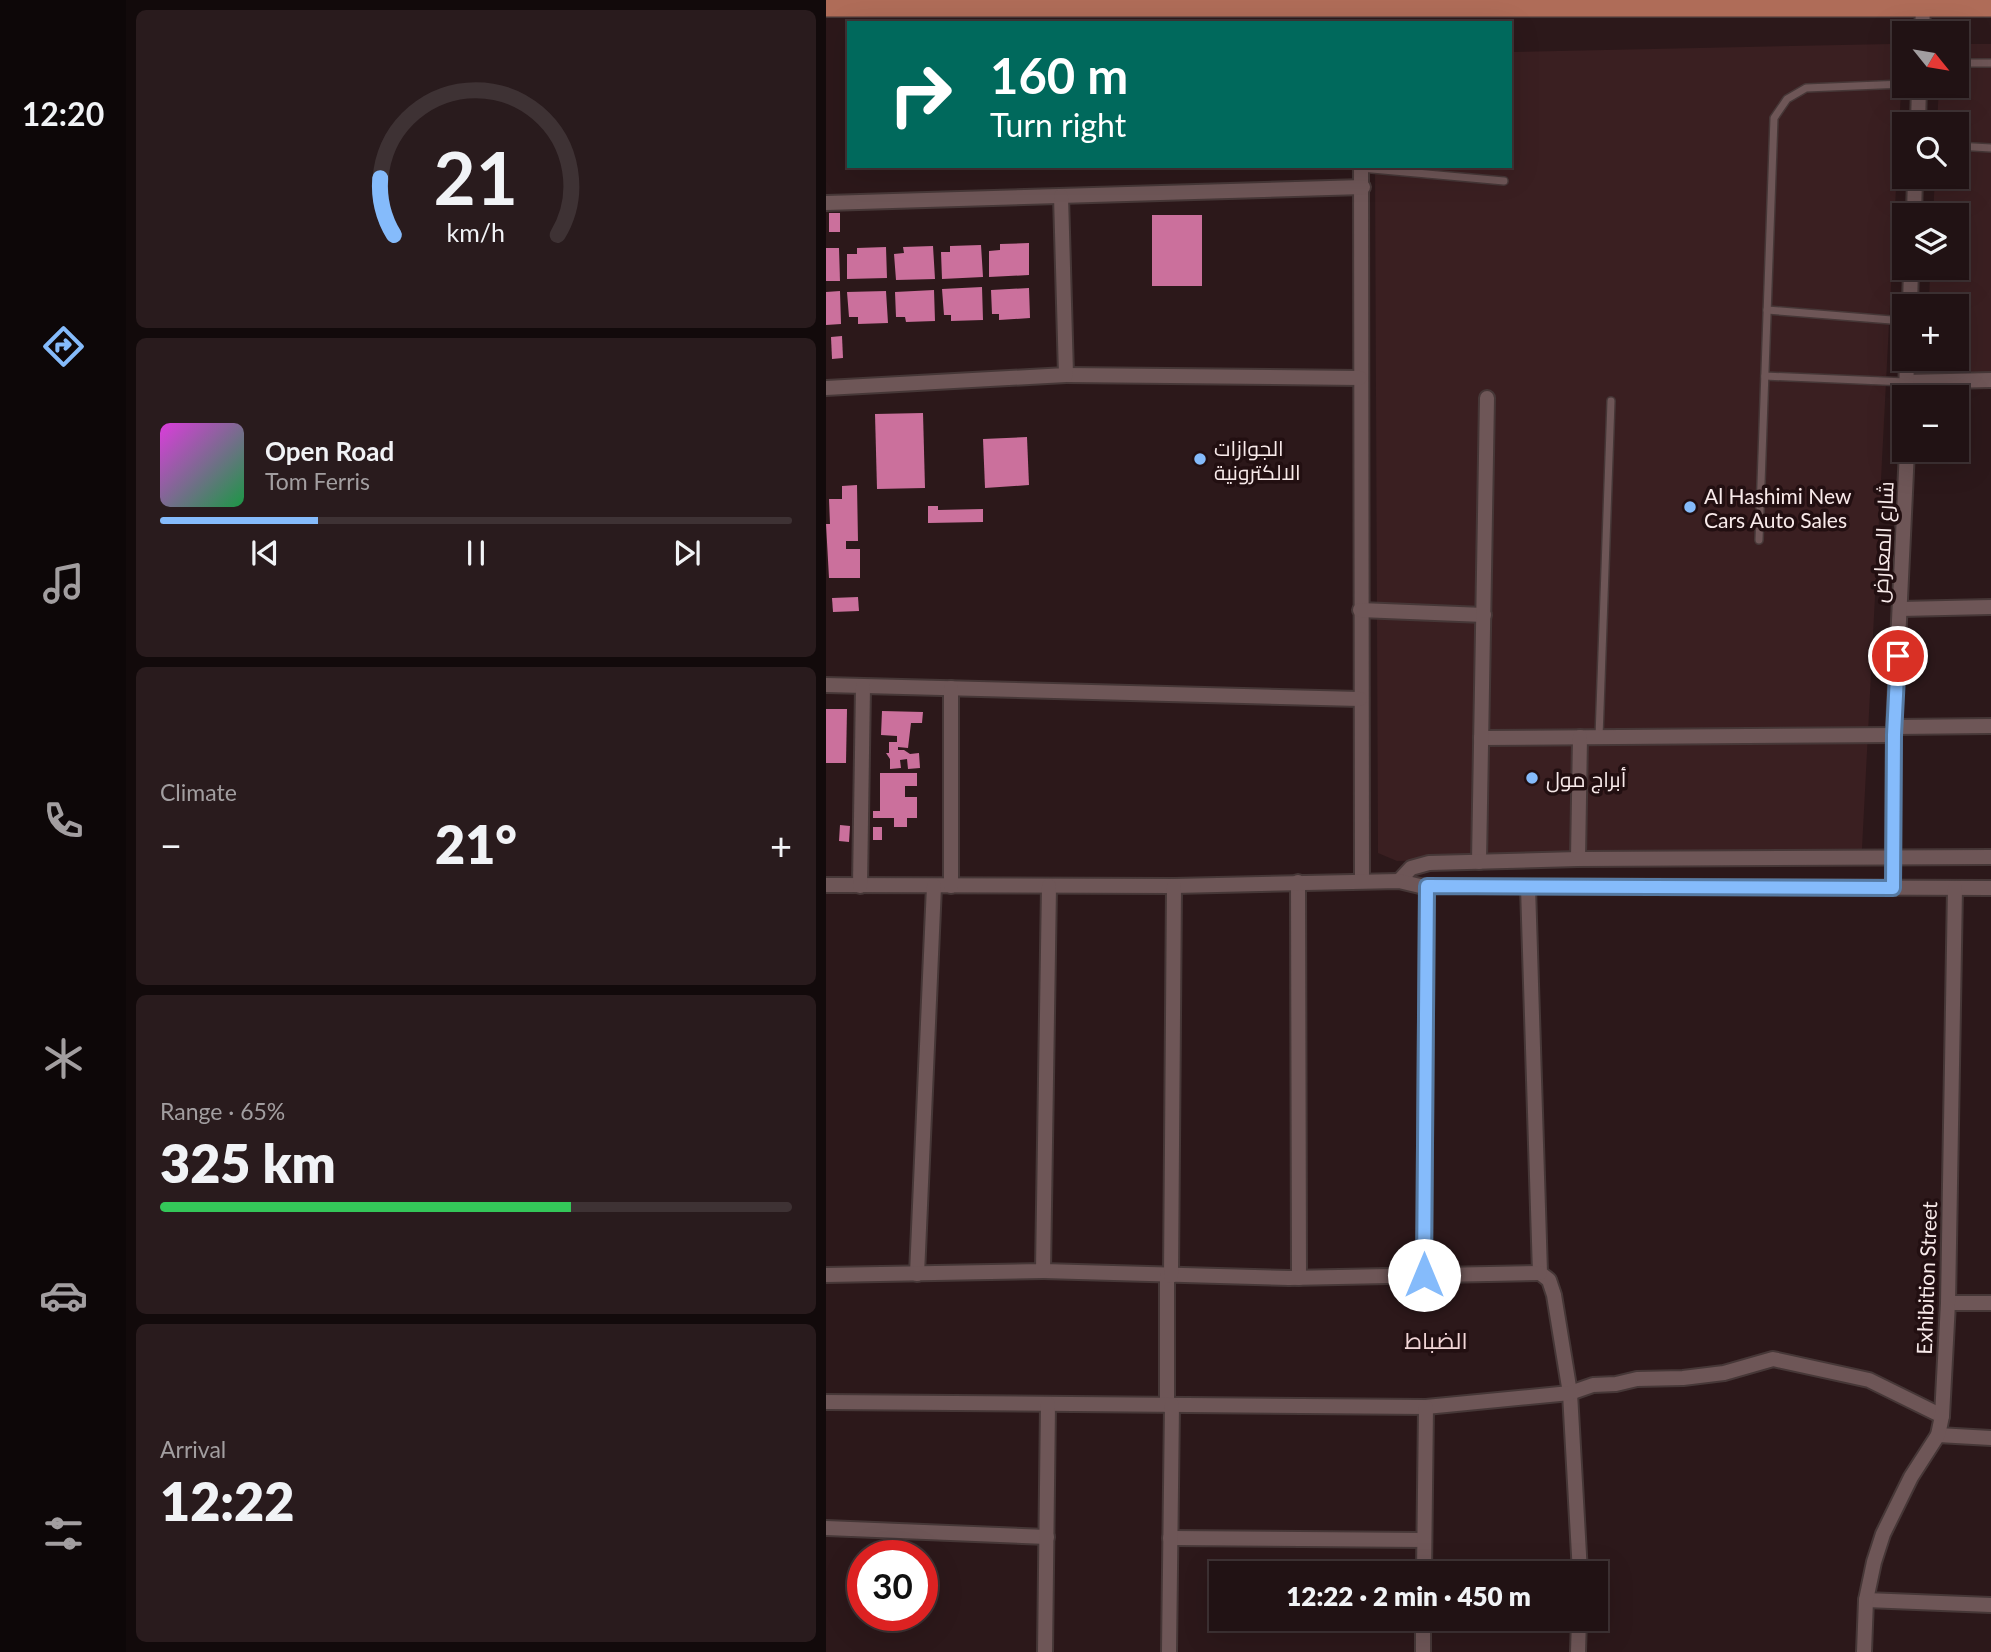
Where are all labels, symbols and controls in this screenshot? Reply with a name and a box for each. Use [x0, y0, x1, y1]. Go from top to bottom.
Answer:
north arrow [1892, 21, 1969, 98]
map controls [1892, 21, 1969, 462]
text: 160 m [990, 46, 1128, 104]
icon: right [875, 49, 966, 140]
text: 12:20 [22, 94, 104, 133]
text: Turn right [990, 105, 1126, 144]
button: search [1892, 112, 1969, 189]
text: 21 [434, 134, 518, 222]
button: layers [1892, 203, 1969, 280]
text: km/h [447, 217, 505, 247]
button: + [1892, 294, 1969, 371]
icon: directions [39, 322, 88, 371]
button: − [1892, 385, 1969, 462]
text: Open Road [265, 435, 394, 467]
place label: الجوازات الالكترونية [1214, 435, 1301, 485]
marker: الجوازات الالكترونية [1192, 451, 1208, 467]
text: Tom Ferris [265, 467, 370, 495]
street label: شارع المعارض [1866, 481, 1901, 604]
place label: Al Hashimi New Cars Auto Sales [1704, 483, 1852, 532]
marker: Al Hashimi New Cars Auto Sales [1682, 499, 1698, 515]
icon: previous [246, 534, 284, 572]
icon: pause [457, 534, 495, 572]
icon: next [668, 534, 706, 572]
icon: music [39, 559, 88, 608]
pin [1868, 626, 1928, 686]
icon: arrive [1879, 637, 1917, 675]
place label: أبراج مول [1546, 766, 1626, 794]
marker: أبراج مول [1524, 770, 1540, 786]
text: Climate [160, 778, 237, 806]
icon: phone [39, 796, 88, 845]
text: 21° [435, 813, 517, 875]
text: − [160, 822, 182, 868]
text: + [770, 822, 792, 868]
icon: climate [39, 1034, 88, 1083]
text: Range · 65% [160, 1097, 285, 1125]
text: 325 km [160, 1132, 336, 1194]
street label: Exhibition Street [1911, 1200, 1941, 1355]
position arrow [1387, 1238, 1461, 1312]
icon: car [39, 1271, 88, 1320]
district label: الضباط [1404, 1326, 1468, 1354]
text: Arrival [160, 1435, 226, 1463]
text: 12:22 [160, 1470, 294, 1532]
icon: filters [39, 1509, 88, 1558]
speed limit sign: 30 [847, 1540, 938, 1631]
text: 12:22 · 2 min · 450 m [1286, 1580, 1531, 1612]

